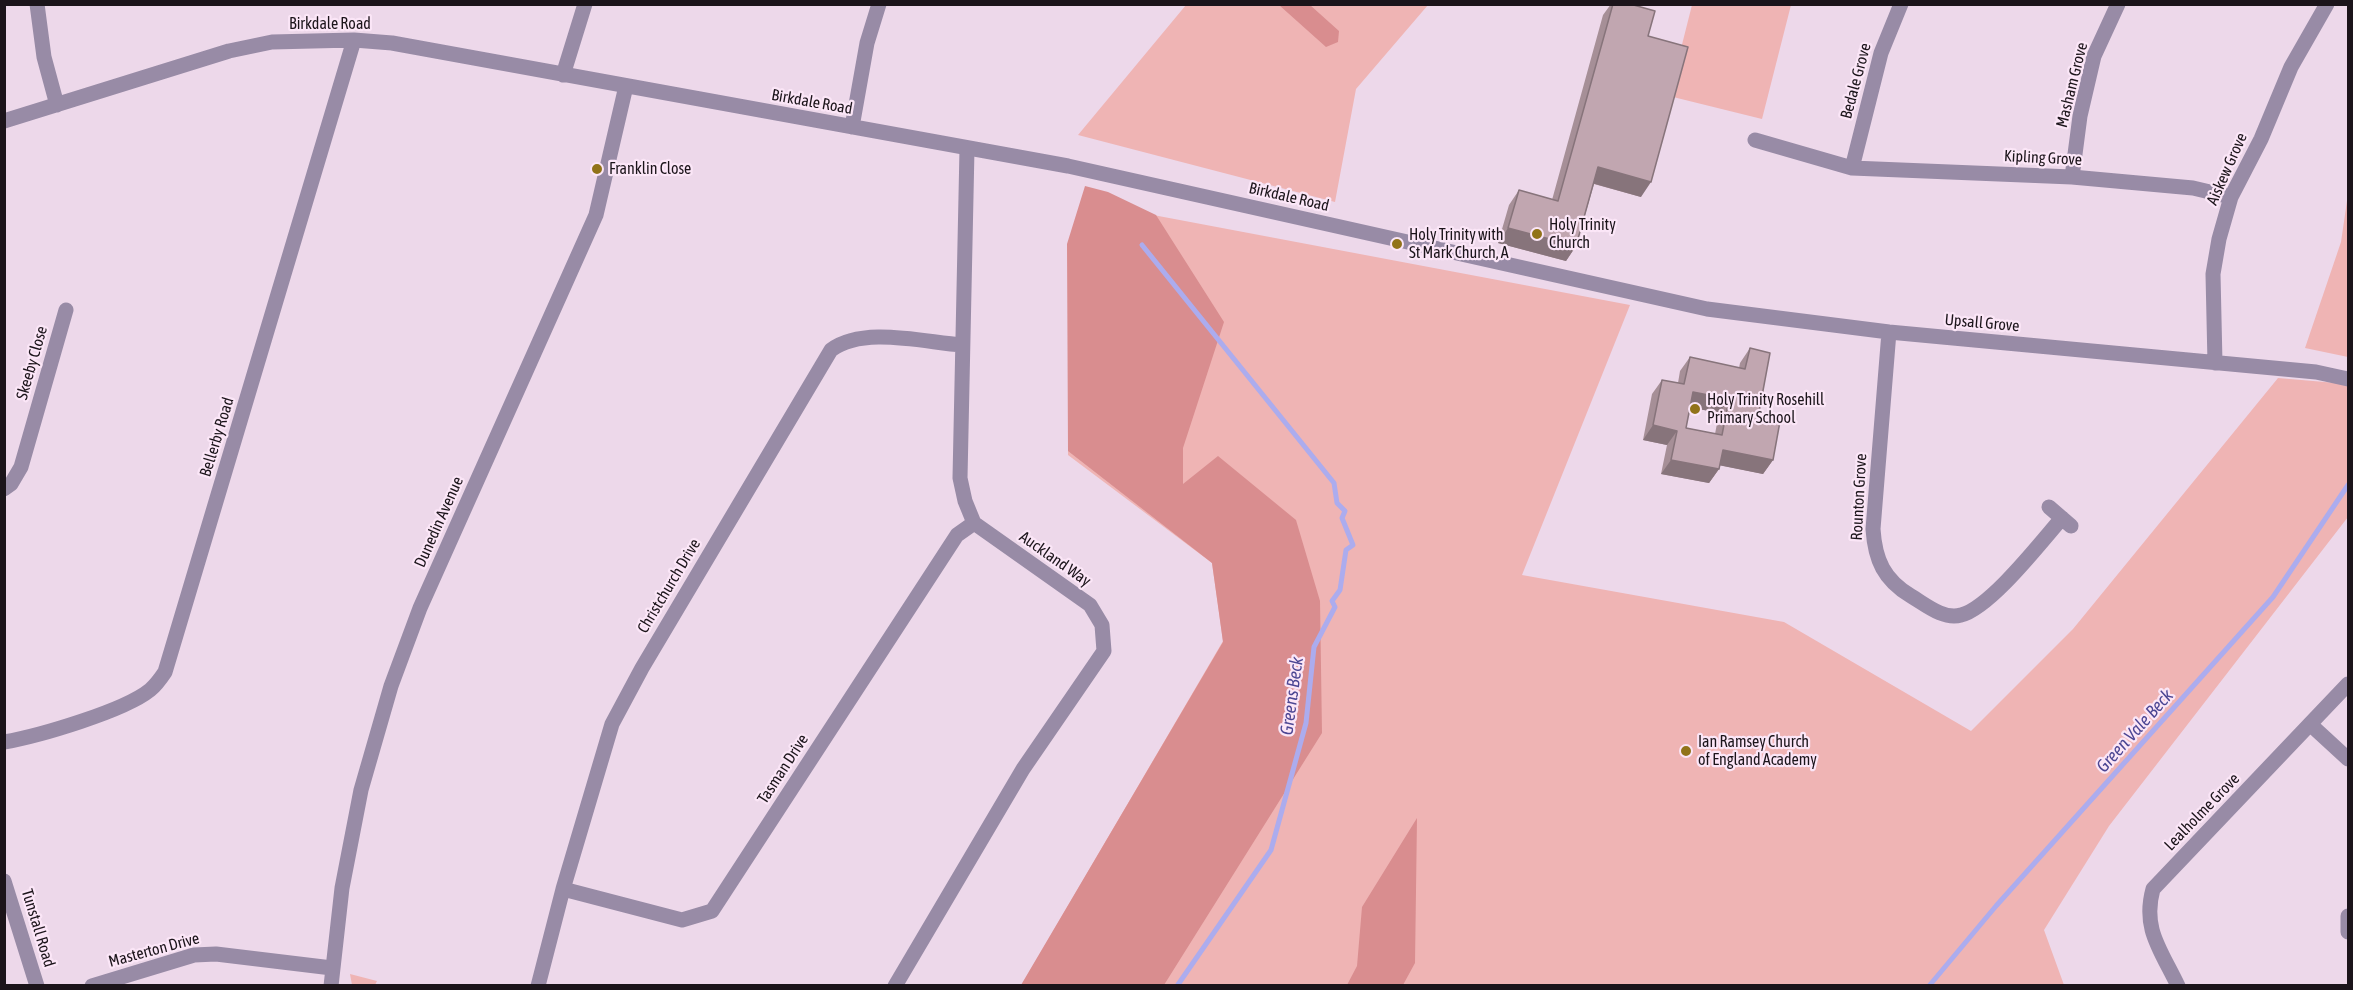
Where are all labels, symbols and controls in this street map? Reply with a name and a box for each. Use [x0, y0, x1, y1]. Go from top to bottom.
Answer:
street label: Birkdale Road [289, 14, 371, 34]
street label: Masham Grove [2052, 40, 2092, 130]
street label: Bedale Grove [1837, 41, 1875, 121]
street label: Birkdale Road [770, 85, 854, 119]
street label: Aiskew Grove [2203, 130, 2251, 208]
street label: Kipling Grove [2003, 146, 2083, 170]
place label: Franklin Close [609, 159, 691, 179]
marker: Franklin Close [590, 162, 604, 176]
street label: Birkdale Road [1247, 178, 1331, 216]
place label: Holy Trinity Church [1549, 215, 1616, 253]
place label: Holy Trinity with St Mark Church, A [1409, 225, 1509, 263]
marker: Holy Trinity Church [1530, 227, 1544, 241]
marker: Holy Trinity with St Mark Church, A [1390, 237, 1404, 251]
street label: Upsall Grove [1944, 310, 2020, 336]
street label: Skeeby Close [12, 324, 52, 402]
place label: Holy Trinity Rosehill Primary School [1707, 390, 1824, 428]
street label: Bellerby Road [196, 395, 238, 479]
marker: Holy Trinity Rosehill Primary School [1688, 402, 1702, 416]
street label: Rounton Grove [1847, 453, 1871, 541]
street label: Dunedin Avenue [410, 474, 468, 570]
street label: Auckland Way [1016, 527, 1094, 591]
street label: Christchurch Drive [633, 535, 705, 637]
water label: Greens Beck [1276, 655, 1308, 737]
water label: Green Vale Beck [2092, 685, 2178, 777]
street label: Tasman Drive [753, 731, 813, 807]
place label: Ian Ramsey Church of England Academy [1698, 732, 1817, 770]
marker: Ian Ramsey Church of England Academy [1679, 744, 1693, 758]
street label: Lealholme Grove [2160, 769, 2244, 855]
street label: Tunstall Road [17, 887, 59, 969]
street label: Masterton Drive [107, 929, 201, 971]

